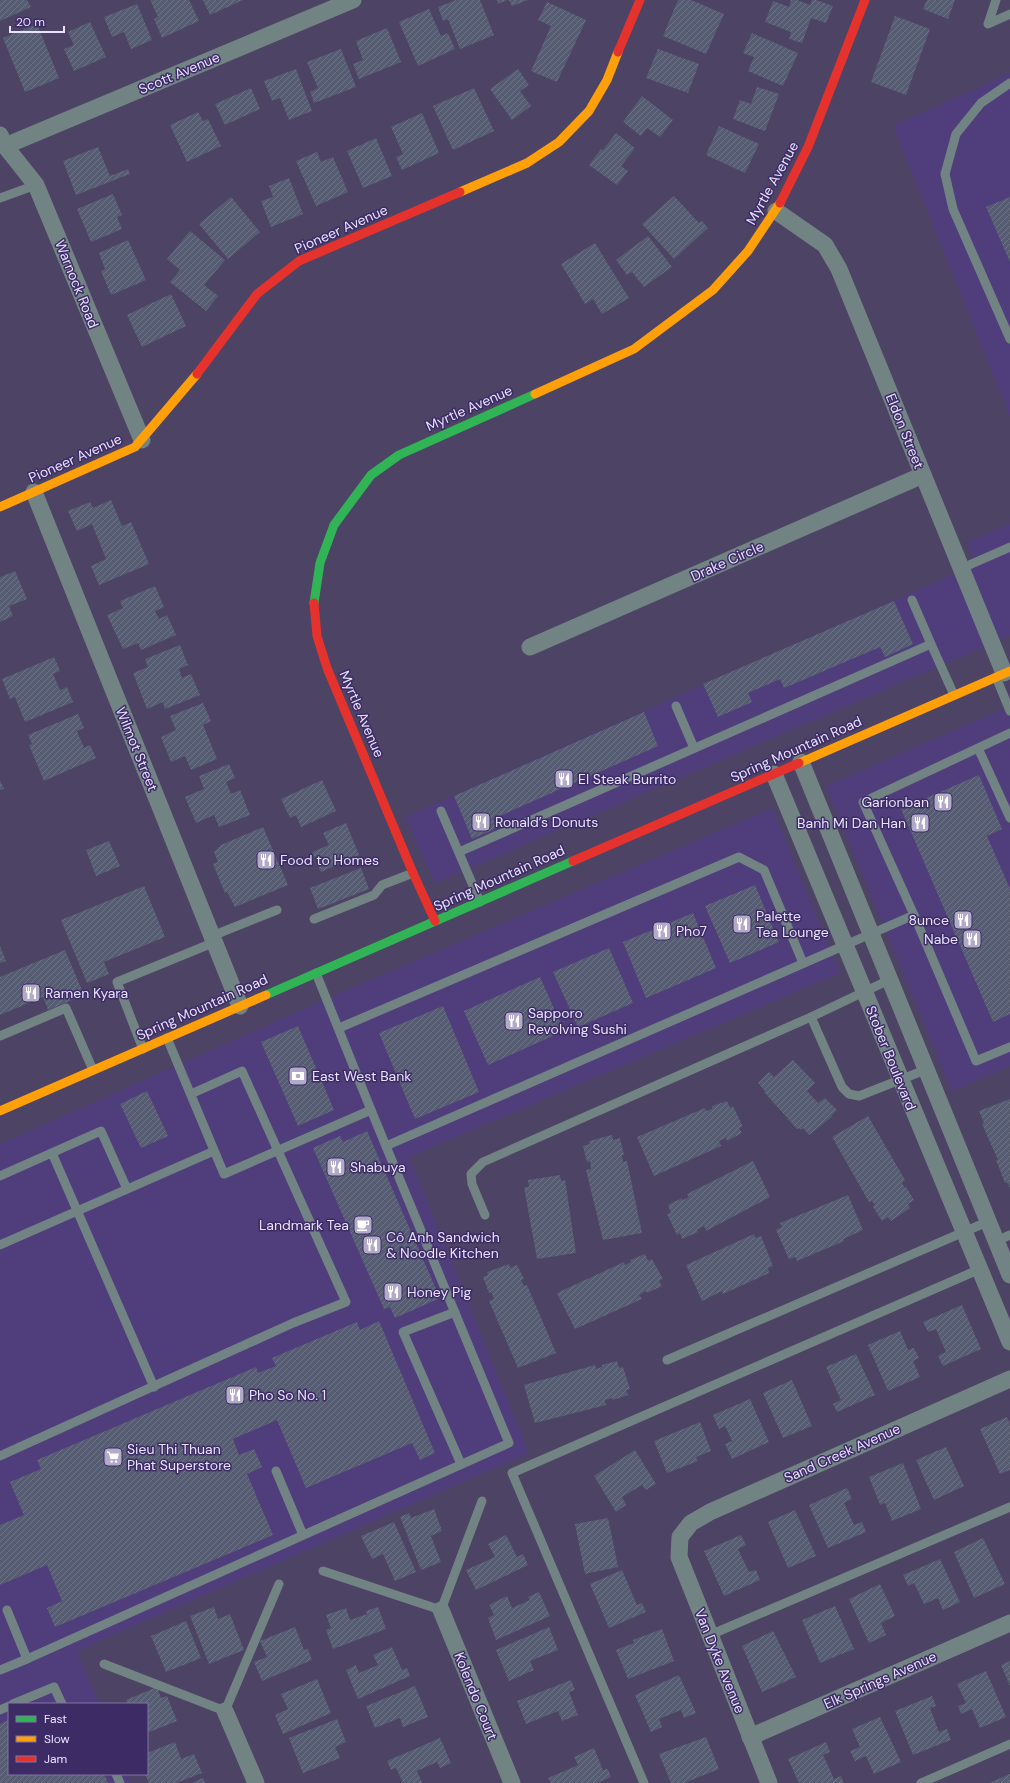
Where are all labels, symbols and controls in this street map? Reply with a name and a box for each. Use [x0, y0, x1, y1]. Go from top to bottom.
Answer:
scale bar [10, 8, 64, 34]
text: 20 m [16, 14, 45, 30]
street label: Scott Avenue [136, 48, 222, 98]
street label: Myrtle Avenue [742, 138, 802, 228]
street label: Pioneer Avenue [292, 200, 390, 258]
street label: Warnock Road [51, 237, 103, 331]
street label: Myrtle Avenue [423, 381, 515, 435]
street label: Eldon Street [882, 391, 928, 471]
street label: Pioneer Avenue [26, 429, 124, 487]
street label: Drake Circle [688, 537, 766, 585]
street label: Myrtle Avenue [336, 668, 388, 760]
street label: Wilmot Street [112, 704, 162, 794]
street label: Spring Mountain Road [727, 712, 865, 786]
restaurant icon: El Steak Burrito [553, 768, 575, 790]
place label: El Steak Burrito [578, 770, 676, 788]
restaurant icon: Garionban [932, 791, 954, 813]
place label: Garionban [861, 793, 929, 811]
restaurant icon: Ronald’s Donuts [470, 811, 492, 833]
restaurant icon: Banh Mi Dan Han [909, 812, 931, 834]
place label: Ronald’s Donuts [495, 813, 598, 831]
place label: Banh Mi Dan Han [797, 814, 906, 832]
street label: Spring Mountain Road [430, 841, 568, 915]
restaurant icon: Food to Homes [255, 849, 277, 871]
place label: Food to Homes [280, 851, 379, 869]
place label: Palette Tea Lounge [756, 907, 829, 941]
restaurant icon: 8unce [952, 909, 974, 931]
place label: 8unce [908, 911, 949, 929]
restaurant icon: Palette Tea Lounge [731, 913, 753, 935]
restaurant icon: Pho7 [651, 920, 673, 942]
place label: Pho7 [676, 922, 707, 940]
restaurant icon: Nabe [961, 928, 983, 950]
place label: Nabe [924, 930, 958, 948]
street label: Spring Mountain Road [133, 970, 271, 1044]
restaurant icon: Ramen Kyara [20, 982, 42, 1004]
place label: Ramen Kyara [45, 984, 128, 1002]
street label: Stober Boulevard [862, 1003, 920, 1113]
place label: Sapporo Revolving Sushi [528, 1004, 627, 1038]
restaurant icon: Sapporo Revolving Sushi [503, 1010, 525, 1032]
bank icon: East West Bank [287, 1065, 309, 1087]
place label: East West Bank [312, 1067, 411, 1085]
restaurant icon: Shabuya [325, 1156, 347, 1178]
place label: Shabuya [350, 1158, 406, 1176]
cafe icon: Landmark Tea [352, 1214, 374, 1236]
place label: Landmark Tea [259, 1216, 349, 1234]
place label: Cô Anh Sandwich & Noodle Kitchen [386, 1228, 500, 1262]
restaurant icon: Cô Anh Sandwich & Noodle Kitchen [361, 1234, 383, 1256]
restaurant icon: Honey Pig [382, 1281, 404, 1303]
place label: Honey Pig [407, 1283, 472, 1301]
restaurant icon: Pho So No. 1 [224, 1384, 246, 1406]
place label: Pho So No. 1 [249, 1386, 326, 1404]
street label: Sand Creek Avenue [781, 1419, 903, 1487]
place label: Sieu Thi Thuan Phat Superstore [127, 1440, 231, 1474]
supermarket icon: Sieu Thi Thuan Phat Superstore [102, 1446, 124, 1468]
street label: Van Dyke Avenue [691, 1606, 749, 1716]
street label: Elk Springs Avenue [821, 1647, 939, 1713]
street label: Kolendo Court [450, 1650, 502, 1742]
legend [8, 1703, 148, 1775]
text: Fast [44, 1711, 67, 1727]
text: Slow [44, 1731, 70, 1747]
text: Jam [44, 1751, 67, 1767]

